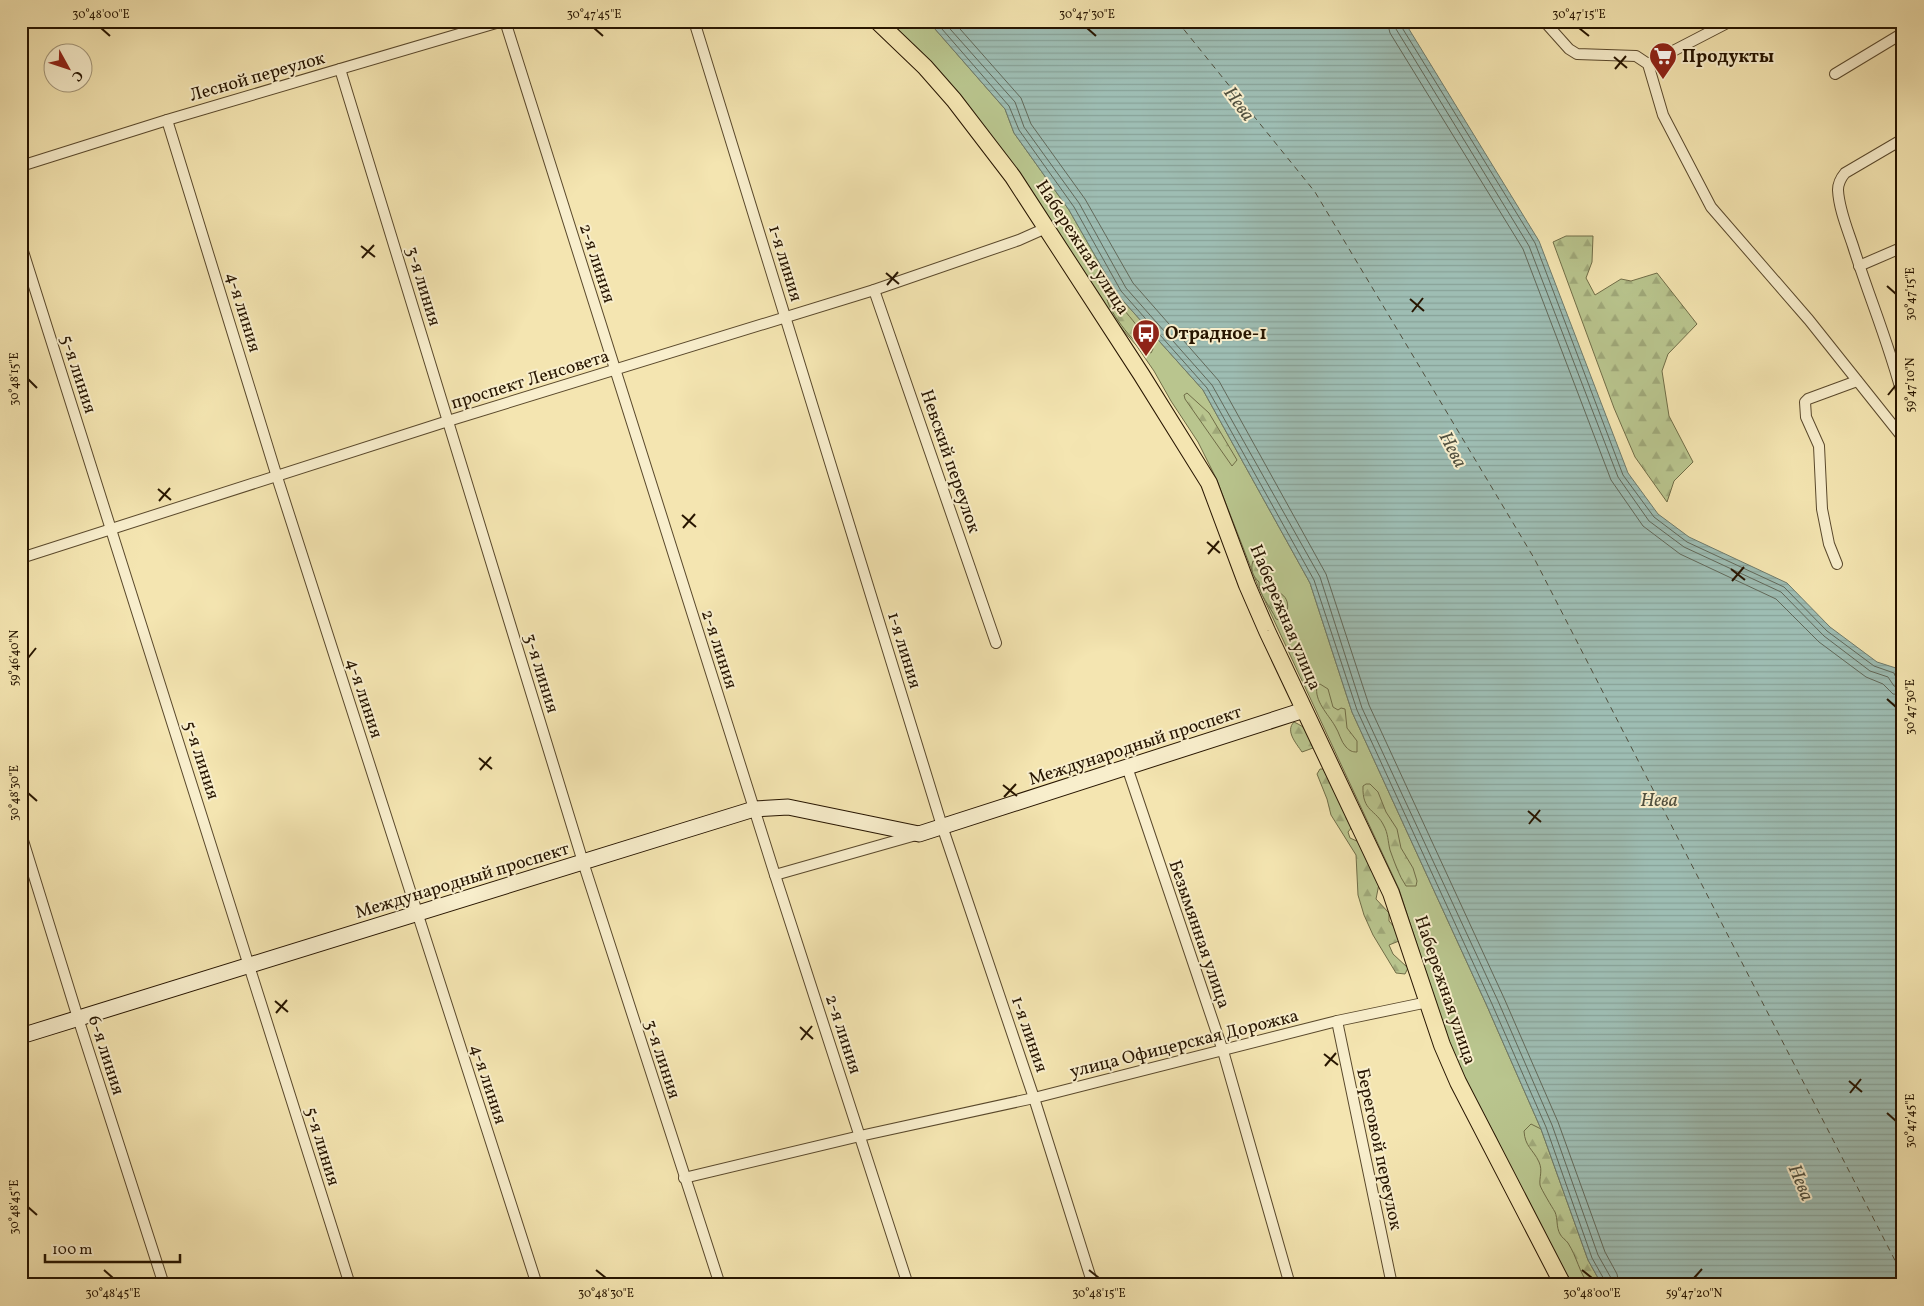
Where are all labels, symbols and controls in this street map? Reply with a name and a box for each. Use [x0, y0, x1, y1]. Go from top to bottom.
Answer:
text: 30°48'00"E [72, 7, 130, 23]
text: 30°47'45"E [567, 7, 621, 23]
text: 30°47'30"E [1059, 7, 1115, 23]
text: 30°47'15"E [1552, 7, 1606, 23]
supermarket icon: Продукты [1648, 41, 1678, 80]
north arrow [42, 42, 92, 92]
place label: Продукты [1682, 45, 1774, 70]
street label: Лесной переулок [187, 46, 328, 109]
text: С [67, 66, 87, 85]
water label: Нева [1217, 81, 1260, 127]
street label: Набережная улица [1029, 176, 1135, 320]
street label: 2-я линия [572, 220, 621, 306]
street label: 1-я линия [761, 222, 808, 305]
street label: 3-я линия [399, 244, 446, 329]
text: 30°47'15"E [1903, 267, 1919, 321]
street label: 4-я линия [219, 269, 267, 356]
bus stop icon: Отрадное-1 [1131, 318, 1161, 357]
place label: Отрадное-1 [1165, 322, 1267, 347]
street label: 5-я линия [53, 332, 102, 417]
street label: проспект Ленсовета [448, 344, 613, 416]
text: 30°48'15"E [7, 352, 23, 406]
text: 59°47'10"N [1903, 357, 1919, 413]
street label: Невский переулок [913, 386, 986, 537]
water label: Нева [1432, 427, 1473, 473]
street label: Набережная улица [1243, 541, 1327, 694]
street label: 2-я линия [694, 606, 743, 692]
street label: 1-я линия [880, 609, 927, 692]
text: 59°46'40"N [7, 630, 23, 686]
street label: 3-я линия [517, 631, 564, 716]
street label: 4-я линия [339, 655, 388, 742]
text: 30°47'30"E [1903, 679, 1919, 735]
street label: Международный проспект [1026, 700, 1245, 793]
street label: 5-я линия [176, 718, 225, 803]
text: 30°48'30"E [7, 765, 23, 821]
water label: Нева [1640, 788, 1678, 814]
street label: Международный проспект [352, 837, 573, 926]
street label: Безымянная улица [1161, 857, 1236, 1012]
street label: Набережная улица [1407, 913, 1482, 1068]
street label: 2-я линия [818, 991, 867, 1077]
street label: 1-я линия [1004, 993, 1053, 1076]
street label: улица Офицерская Дорожка [1067, 1004, 1301, 1085]
street label: 6-я линия [81, 1012, 130, 1098]
street label: 3-я линия [637, 1017, 686, 1102]
street label: 4-я линия [463, 1041, 512, 1128]
street label: Береговой переулок [1349, 1066, 1408, 1233]
text: 30°47'45"E [1903, 1094, 1919, 1148]
street label: 5-я линия [298, 1104, 345, 1189]
water label: Нева [1781, 1160, 1819, 1205]
text: 30°48'45"E [7, 1180, 23, 1234]
scale bar [45, 1231, 180, 1263]
text: 100 m [52, 1240, 92, 1261]
text: 30°48'45"E [86, 1286, 140, 1302]
text: 30°48'30"E [578, 1286, 634, 1302]
text: 30°48'15"E [1072, 1286, 1126, 1302]
text: 30°48'00"E [1563, 1286, 1621, 1302]
text: 59°47'20"N [1666, 1286, 1722, 1302]

